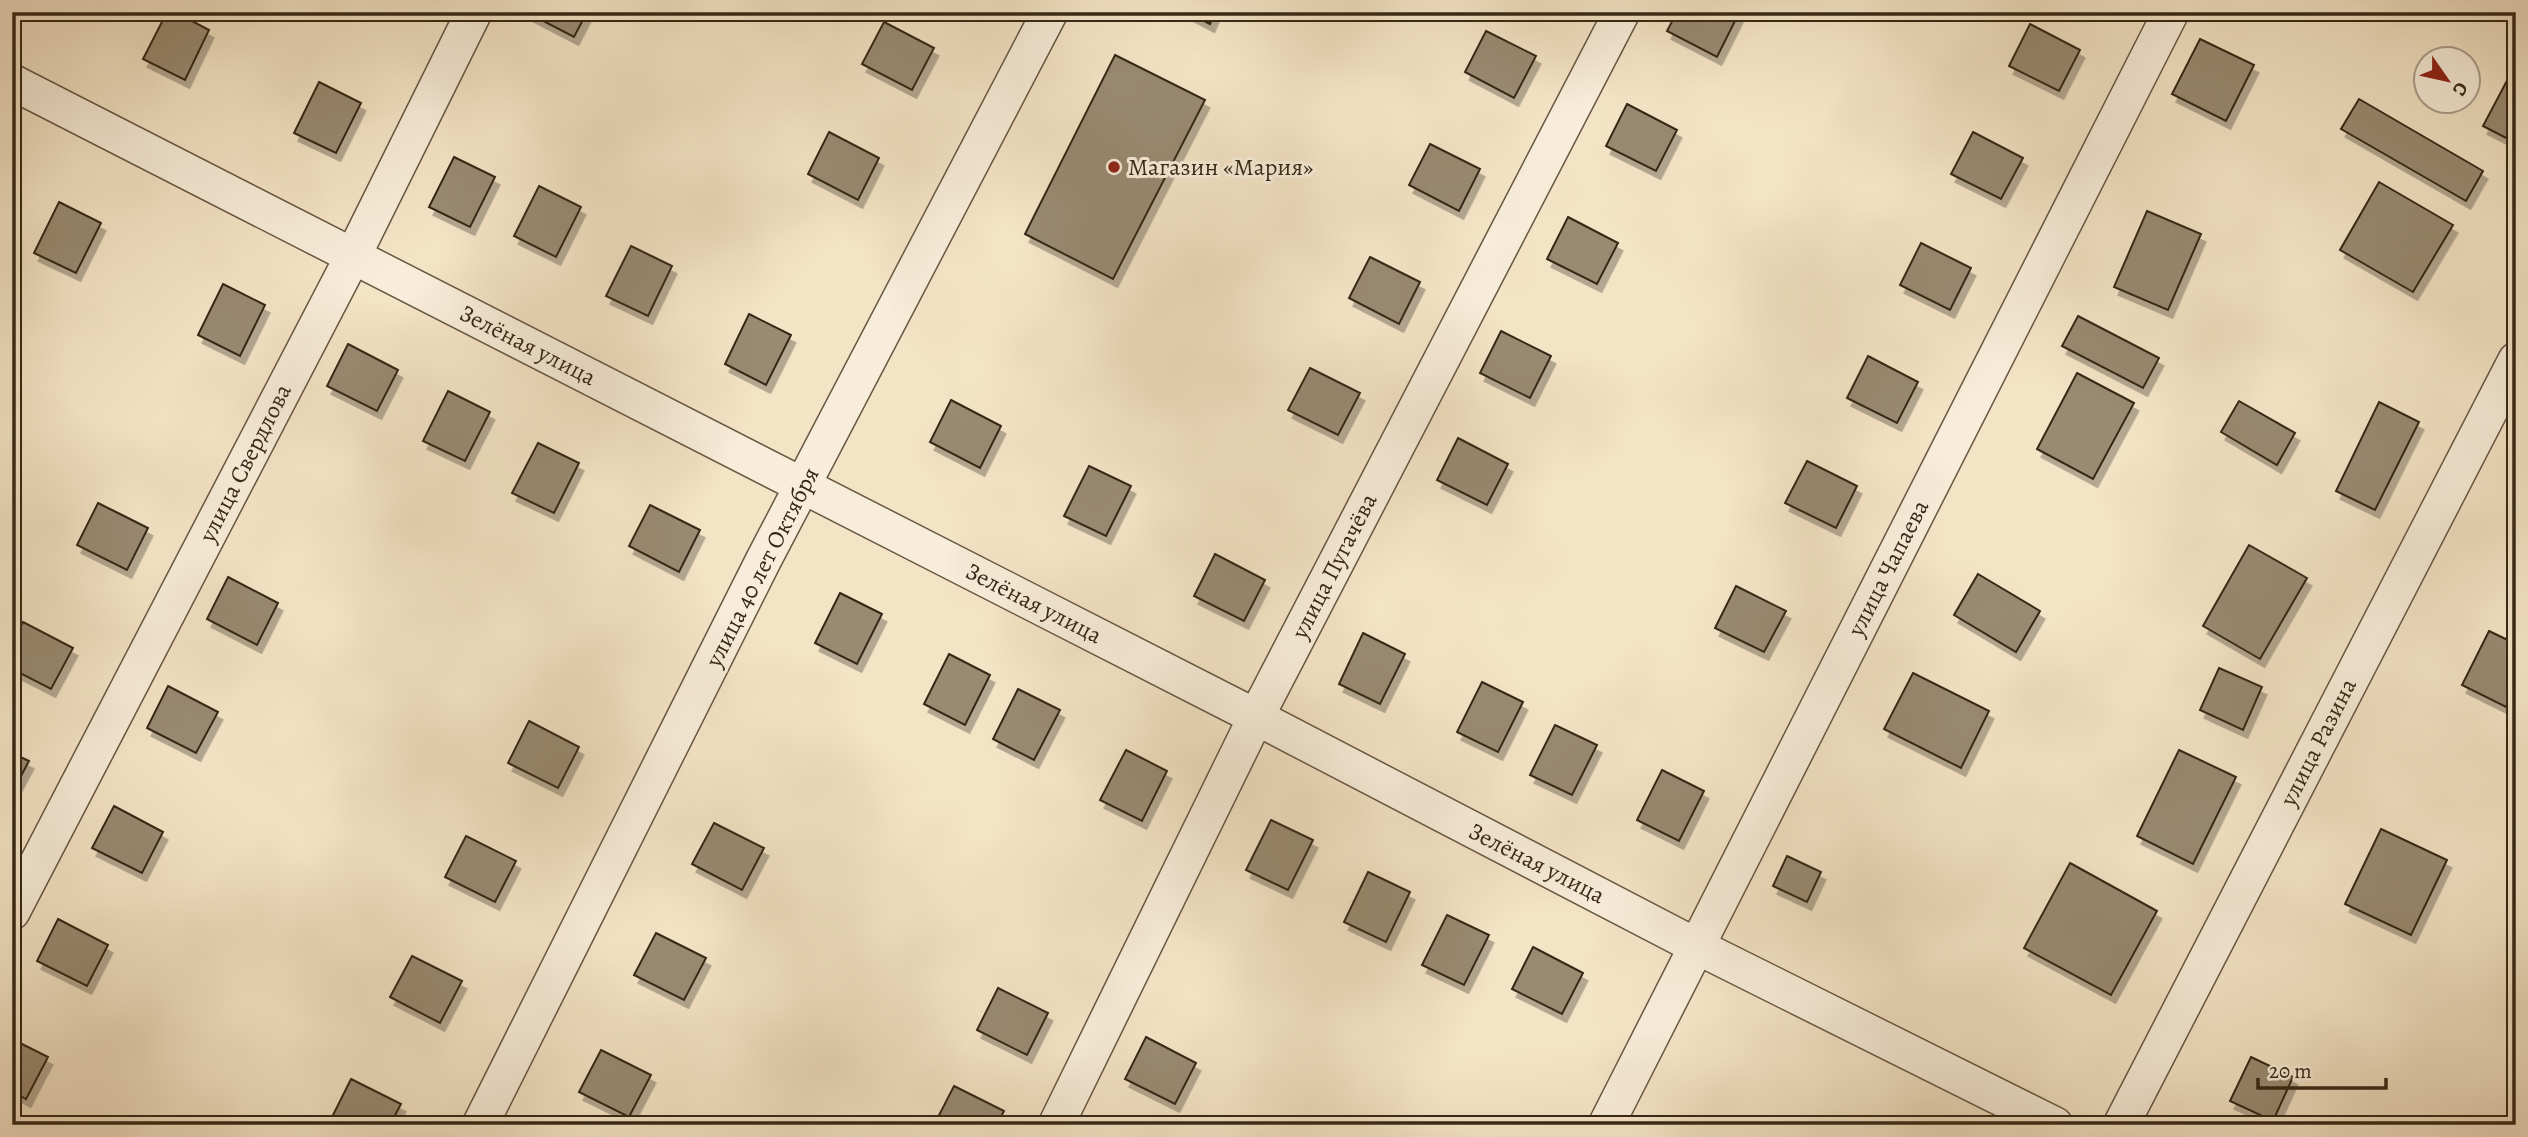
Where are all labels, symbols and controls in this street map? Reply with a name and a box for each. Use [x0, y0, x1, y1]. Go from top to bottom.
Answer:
north arrow [2412, 46, 2482, 116]
text: С [2446, 77, 2474, 101]
place label: Магазин «Мария» [1128, 151, 1313, 183]
marker: Магазин «Мария» [1106, 159, 1122, 175]
street label: Зелёная улица [454, 297, 602, 393]
street label: улица Свердлова [191, 378, 299, 549]
street label: улица 40 лет Октября [697, 462, 826, 673]
street label: улица Пугачёва [1283, 488, 1384, 645]
street label: улица Чапаева [1839, 494, 1936, 643]
street label: Зелёная улица [960, 555, 1108, 651]
street label: улица Разина [2272, 673, 2364, 812]
street label: Зелёная улица [1463, 815, 1611, 911]
scale bar [2258, 1046, 2386, 1090]
text: 20 m [2269, 1057, 2312, 1085]

